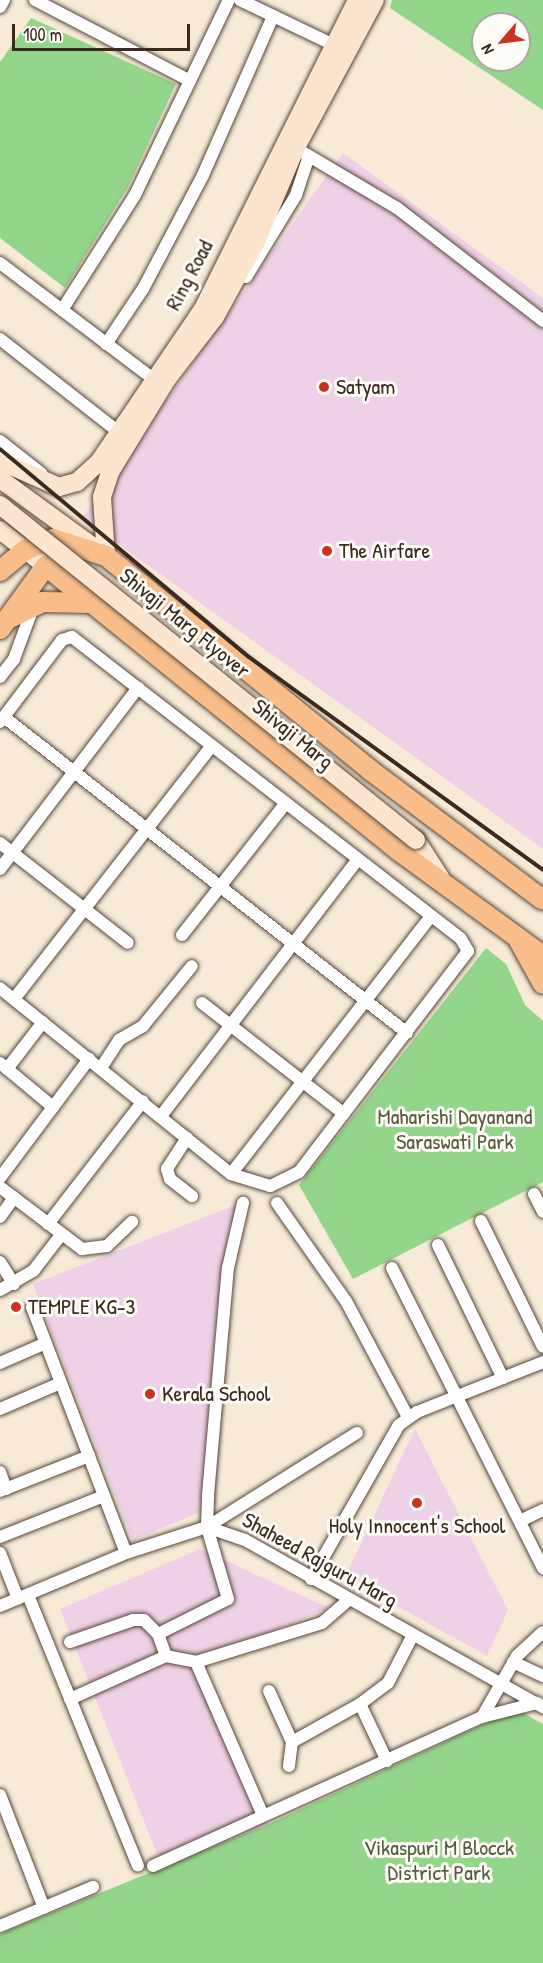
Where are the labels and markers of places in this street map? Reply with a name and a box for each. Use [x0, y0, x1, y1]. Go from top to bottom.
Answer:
place label: Satyam [336, 374, 395, 400]
marker: Satyam [317, 380, 331, 394]
place label: The Airfare [339, 538, 430, 564]
marker: The Airfare [320, 544, 334, 558]
place label: TEMPLE KG-3 [28, 1294, 135, 1320]
marker: TEMPLE KG-3 [9, 1300, 23, 1314]
place label: Kerala School [162, 1381, 270, 1407]
marker: Kerala School [143, 1387, 157, 1401]
marker: Holy Innocent's School [410, 1496, 424, 1510]
place label: Holy Innocent's School [329, 1513, 505, 1539]

